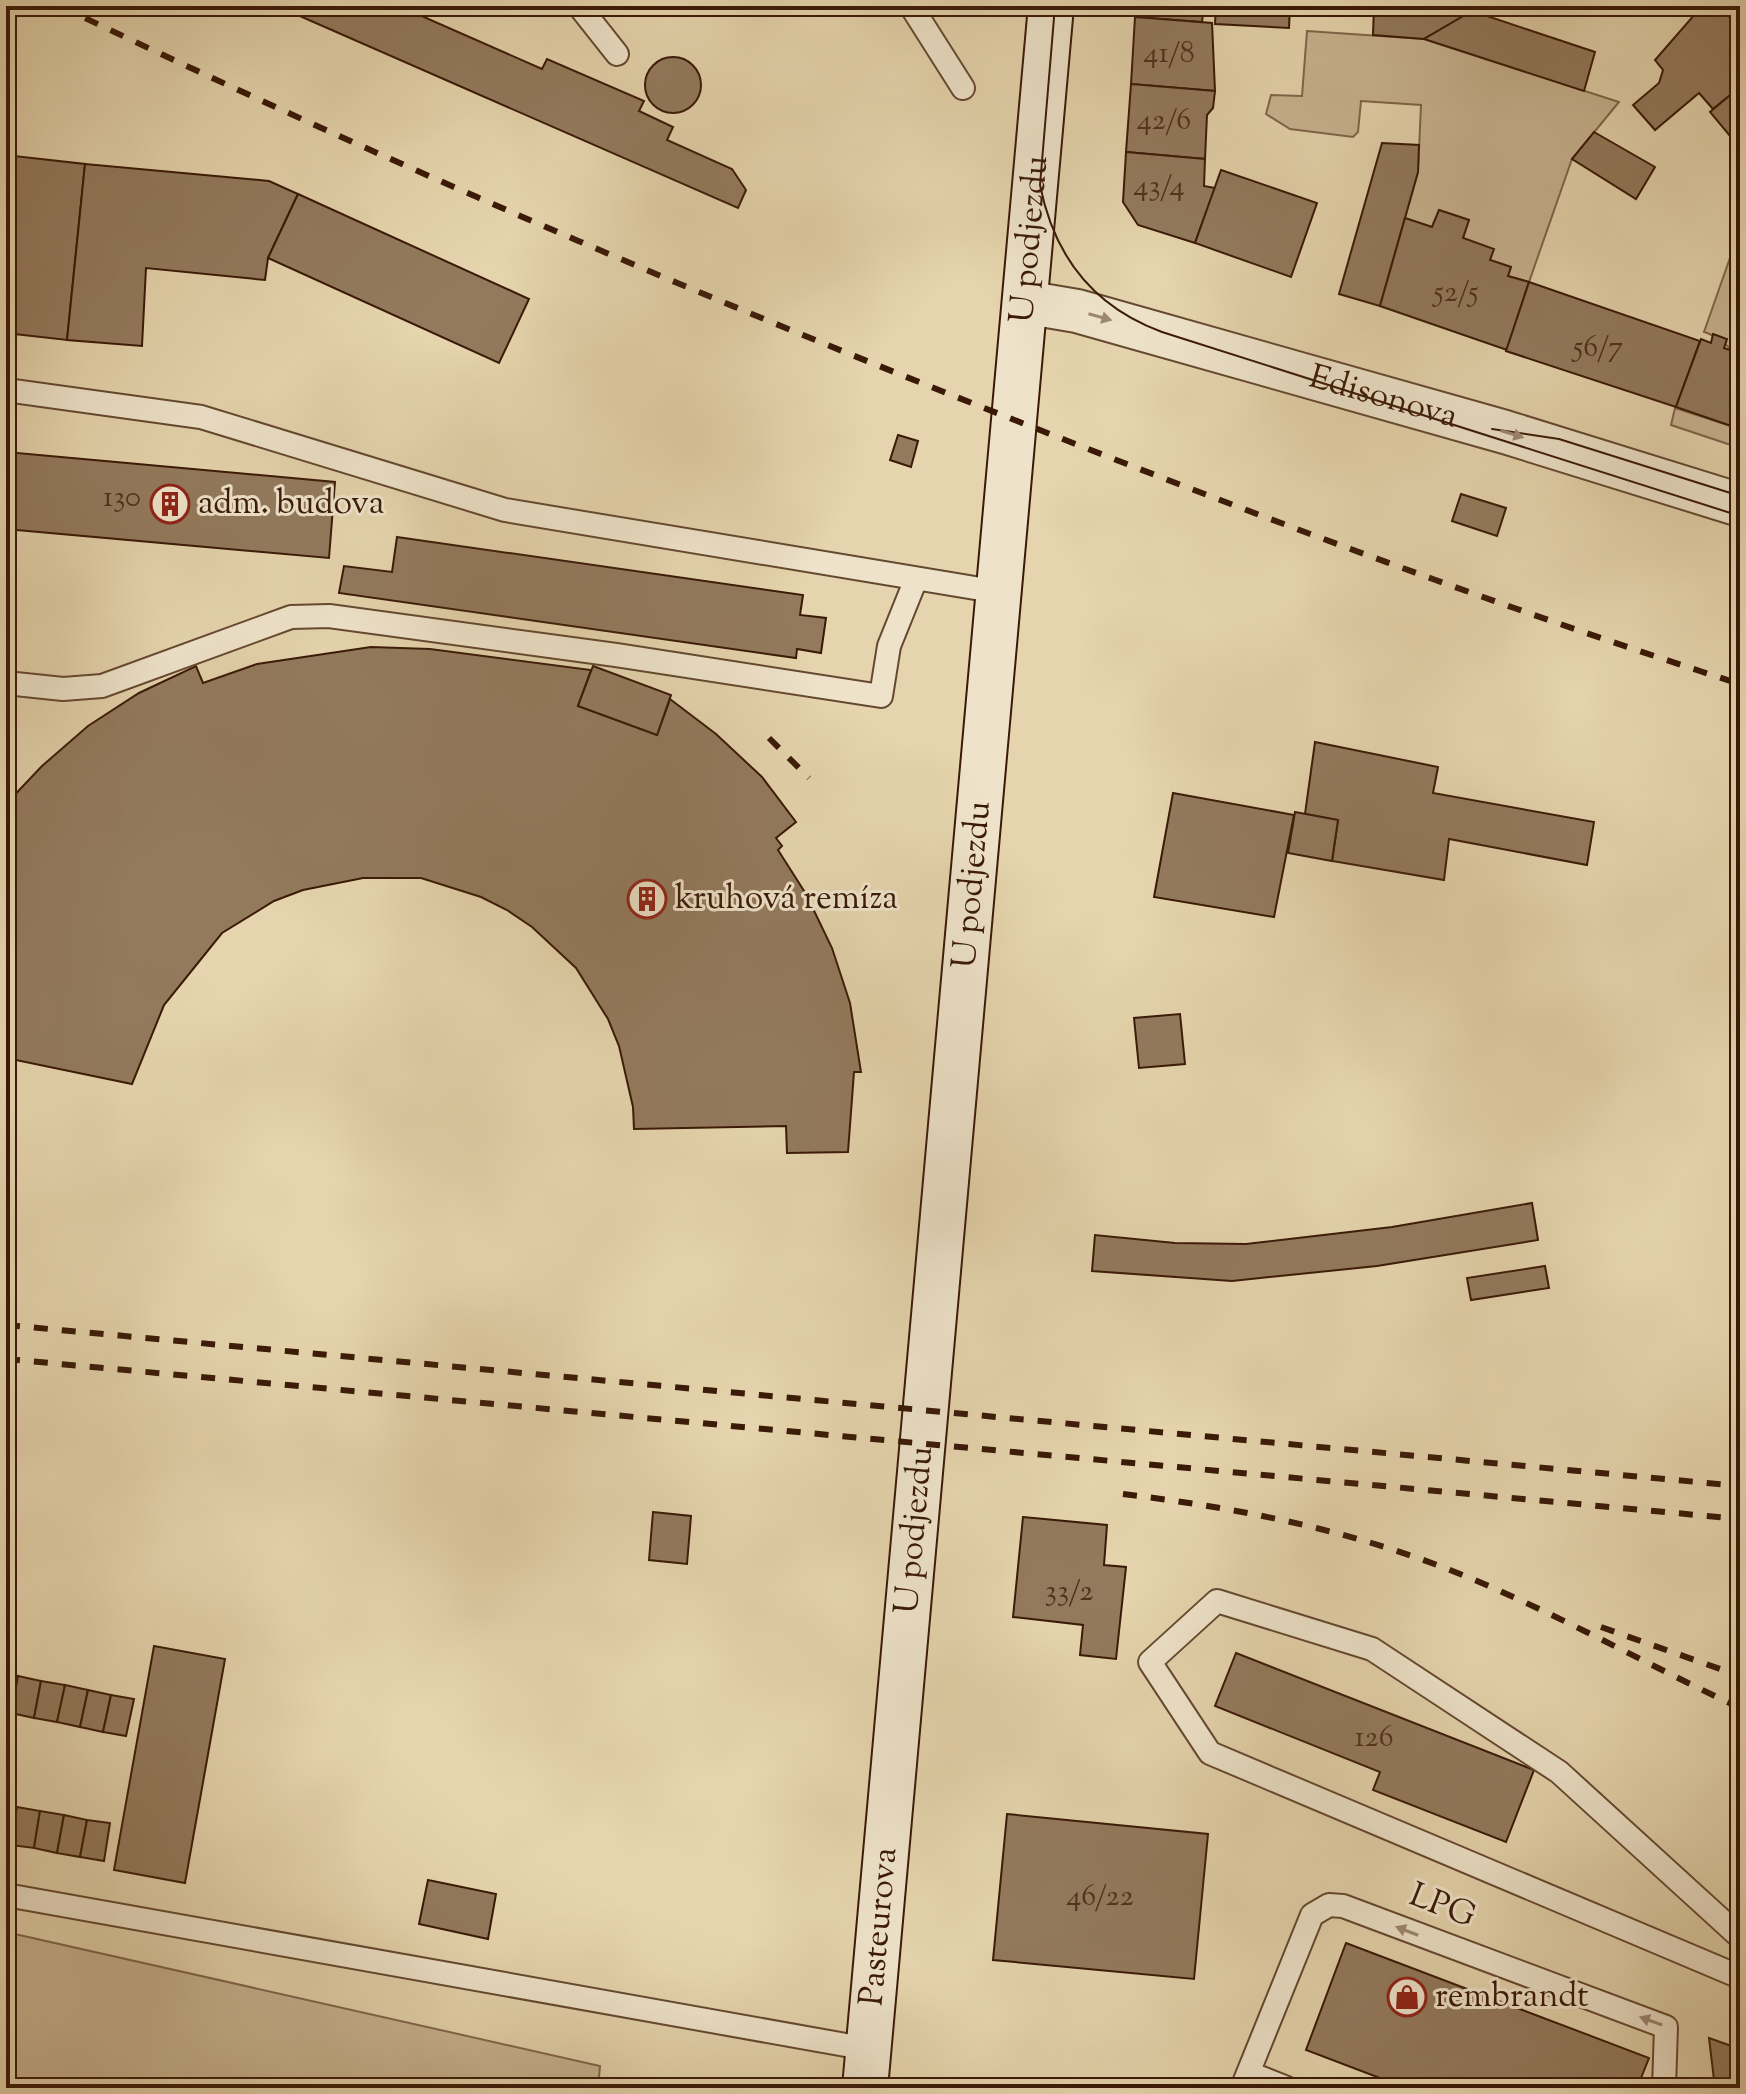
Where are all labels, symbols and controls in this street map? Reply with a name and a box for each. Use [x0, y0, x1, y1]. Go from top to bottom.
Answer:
house number: 41/8 [1143, 33, 1195, 76]
house number: 42/6 [1137, 100, 1191, 143]
street label: U podjezdu [998, 153, 1062, 325]
house number: 43/4 [1133, 166, 1185, 209]
house number: 52/5 [1432, 272, 1478, 315]
one-way arrow [1088, 312, 1113, 324]
house number: 56/7 [1571, 327, 1623, 370]
street label: Edisonova [1303, 353, 1463, 442]
one-way arrow [1501, 428, 1525, 441]
house number: 130 [103, 477, 141, 520]
place label: adm. budova [198, 480, 384, 529]
building icon: adm. budova [149, 483, 191, 525]
street label: U podjezdu [941, 799, 1004, 971]
place label: kruhová remíza [675, 875, 898, 924]
building icon: kruhová remíza [626, 878, 668, 920]
street label: U podjezdu [883, 1444, 947, 1616]
house number: 33/2 [1045, 1571, 1093, 1614]
house number: 126 [1354, 1717, 1394, 1760]
street label: Pasteurova [848, 1845, 911, 2008]
street label: LPG [1402, 1872, 1482, 1942]
house number: 46/22 [1066, 1876, 1134, 1919]
one-way arrow [1395, 1924, 1419, 1937]
place label: rembrandt [1435, 1973, 1589, 2022]
shop icon: rembrandt [1386, 1976, 1428, 2018]
one-way arrow [1638, 2014, 1662, 2027]

